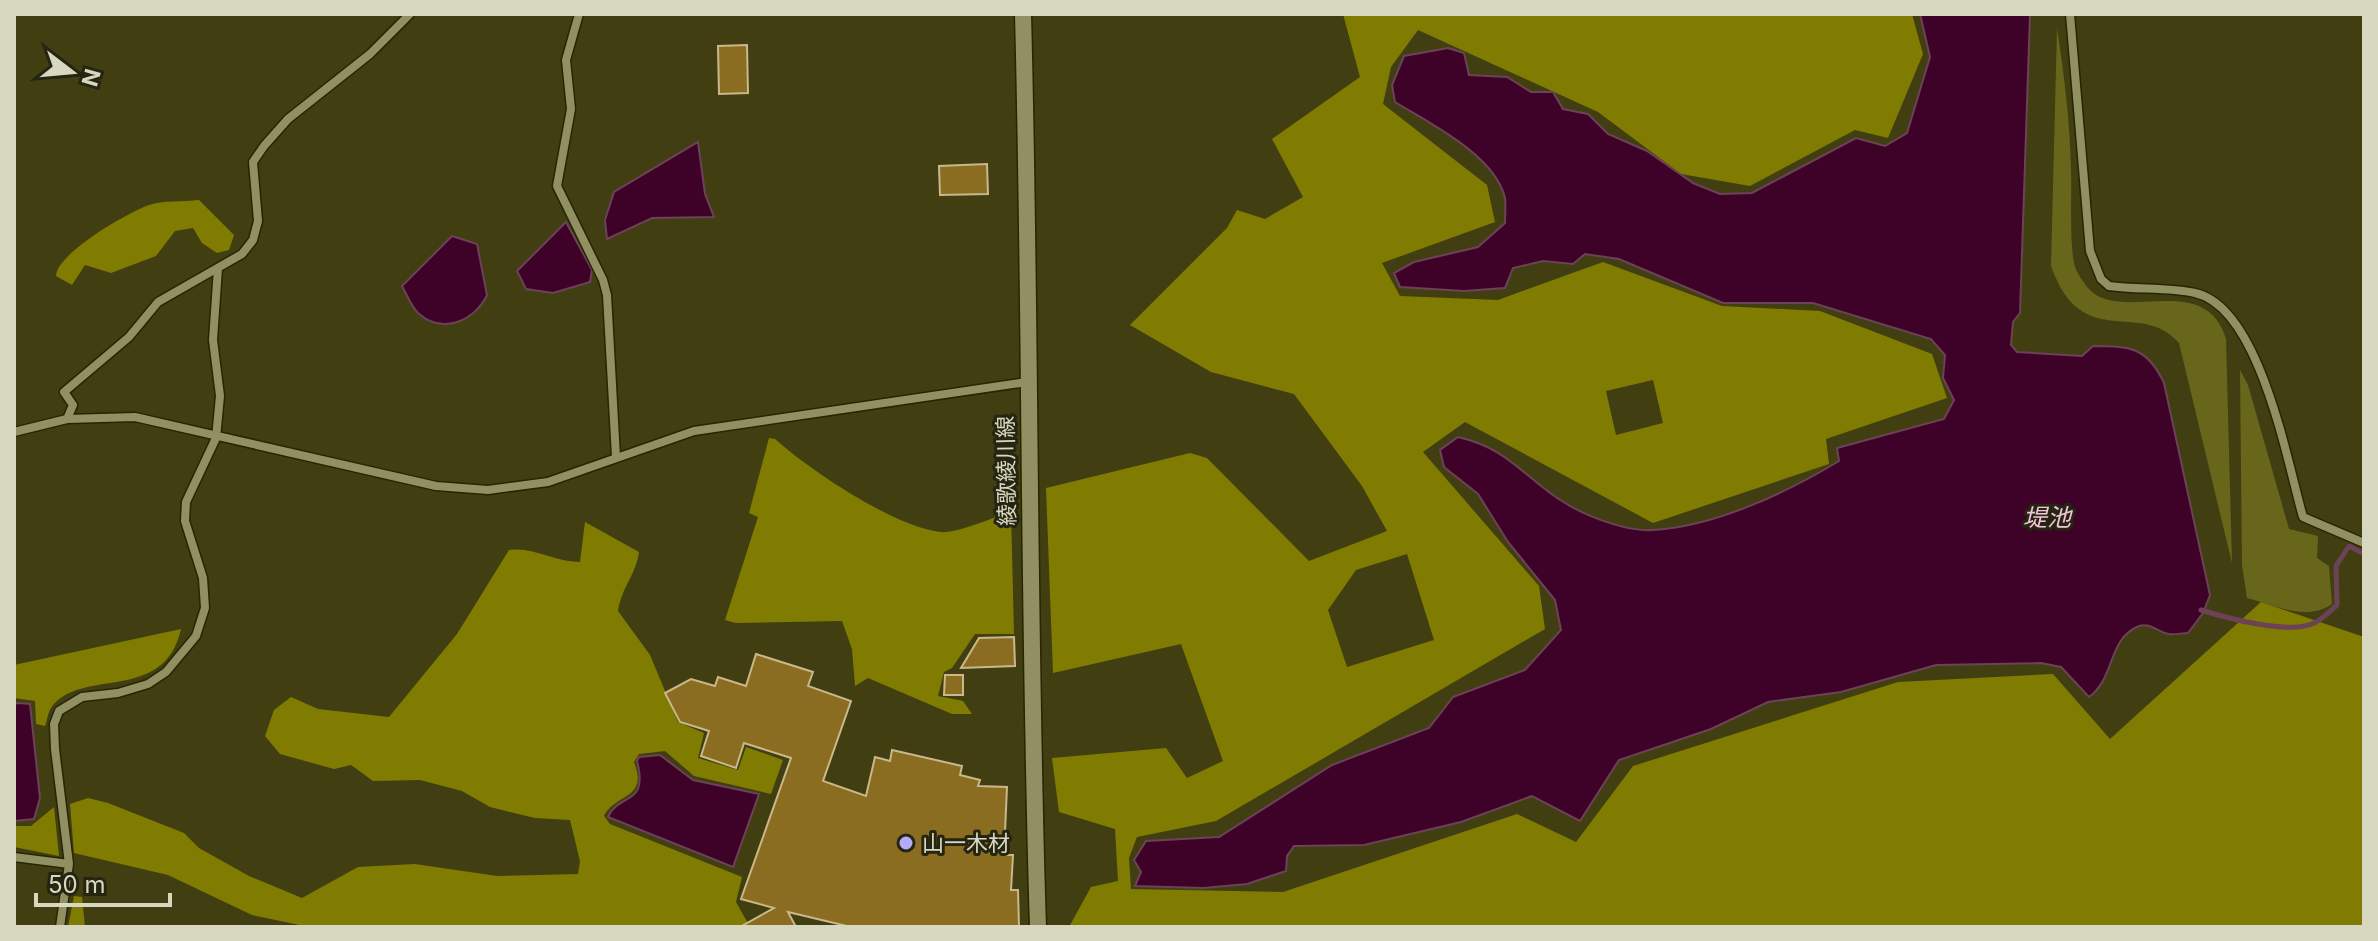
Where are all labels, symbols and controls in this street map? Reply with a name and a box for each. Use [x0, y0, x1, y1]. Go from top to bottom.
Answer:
north arrow [32, 32, 112, 112]
text: N [76, 66, 106, 89]
street label: 綾歌綾川線 [992, 416, 1020, 526]
water label: 堤池 [2023, 503, 2073, 532]
place label: 山一木材 [922, 830, 1010, 856]
marker: 山一木材 [897, 834, 915, 852]
scale bar [36, 857, 170, 907]
text: 50 m [48, 870, 106, 899]

